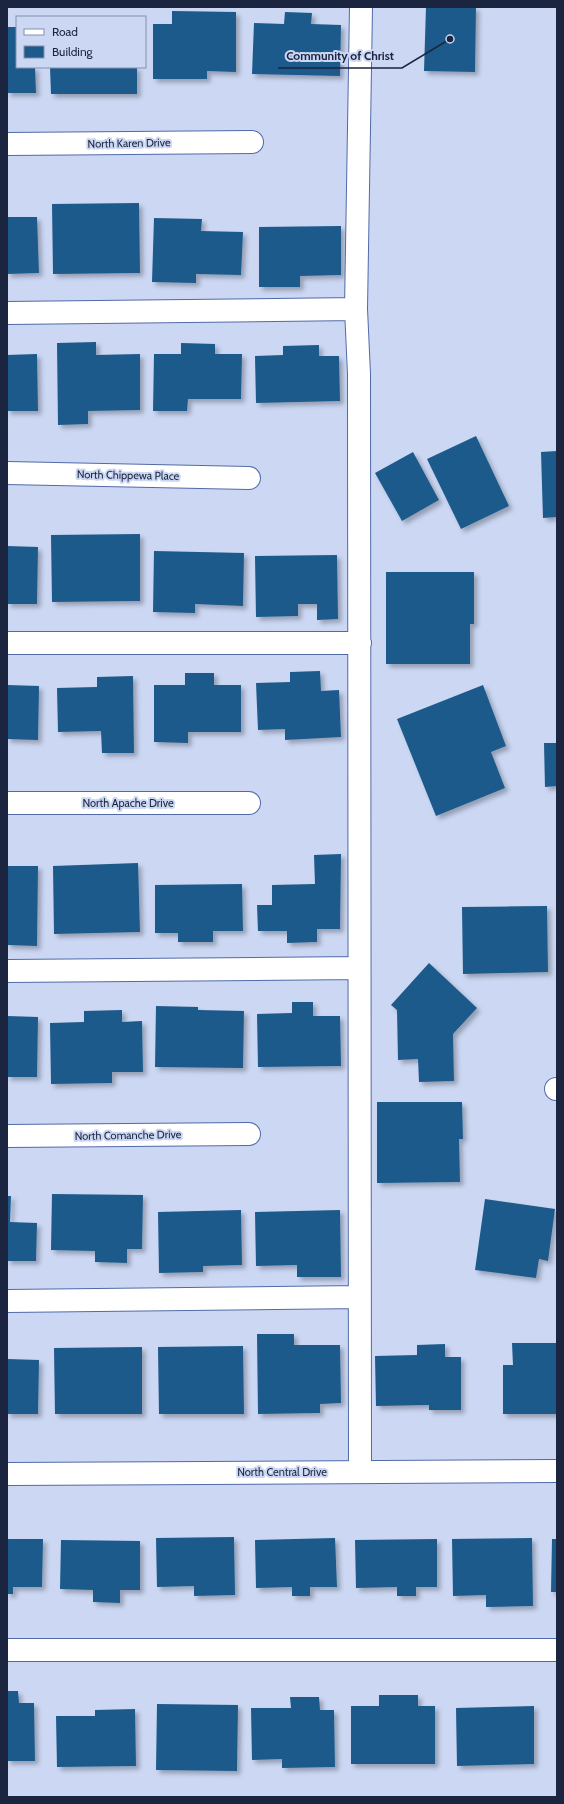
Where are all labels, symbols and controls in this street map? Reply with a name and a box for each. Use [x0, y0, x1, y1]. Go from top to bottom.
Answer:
legend [16, 16, 146, 68]
text: Road [52, 24, 78, 39]
text: Building [52, 44, 94, 59]
callout: Community of Christ [278, 44, 402, 68]
text: Community of Christ [286, 48, 394, 63]
street label: North Karen Drive [87, 135, 171, 151]
street label: North Chippewa Place [77, 467, 180, 483]
street label: North Apache Drive [82, 796, 174, 810]
street label: North Comanche Drive [75, 1127, 182, 1143]
street label: North Central Drive [237, 1465, 327, 1479]

